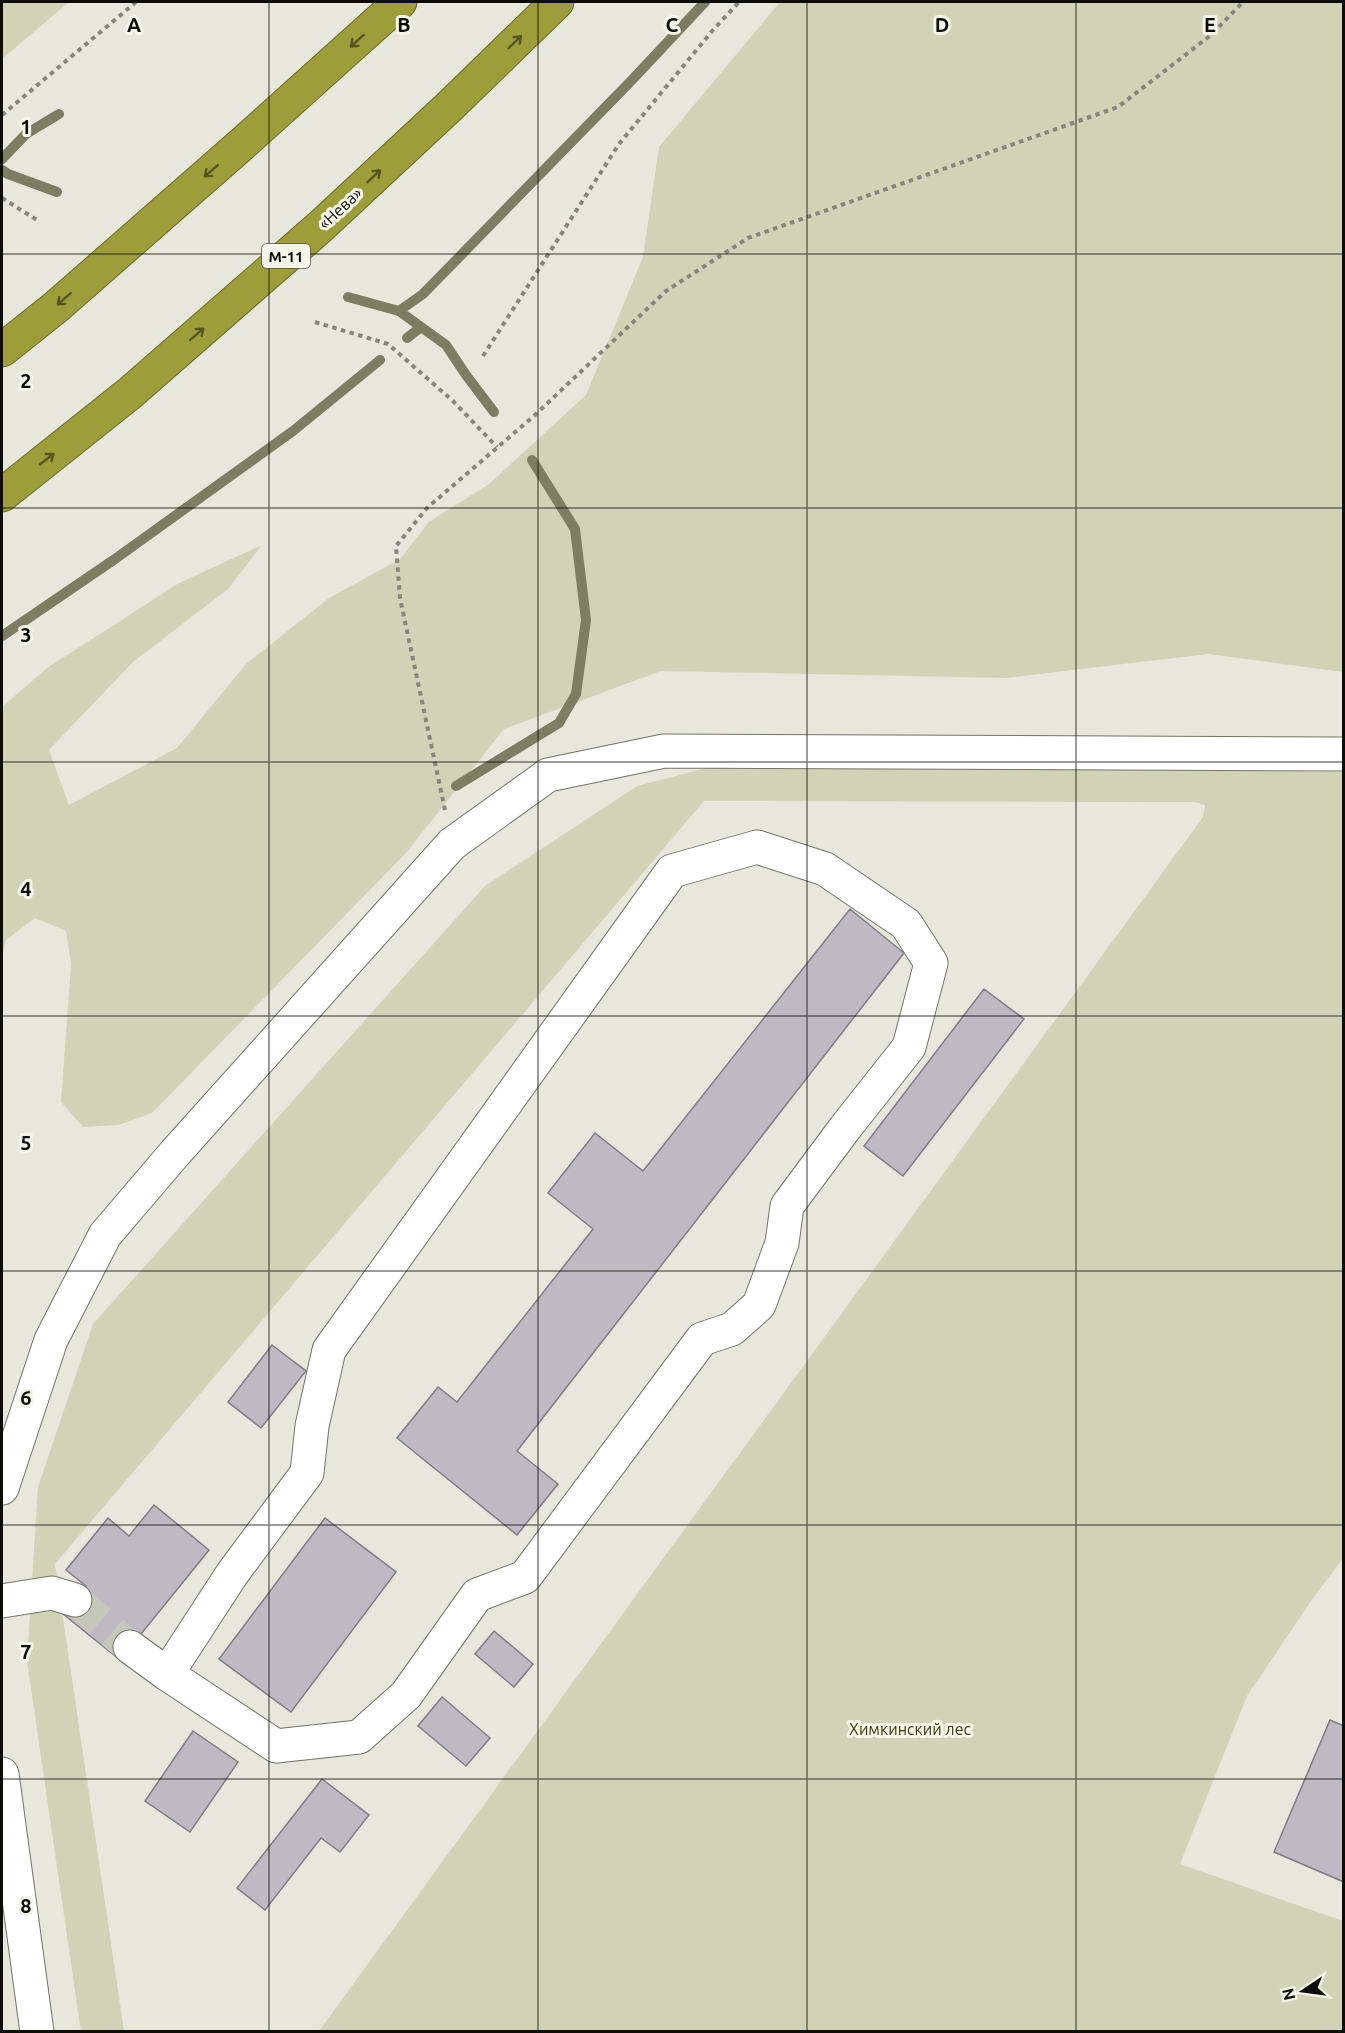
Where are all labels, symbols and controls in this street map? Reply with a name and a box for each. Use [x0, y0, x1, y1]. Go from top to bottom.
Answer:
text: A [127, 13, 141, 36]
text: B [397, 13, 411, 36]
text: C [666, 13, 679, 36]
text: D [935, 13, 949, 36]
text: E [1204, 13, 1216, 36]
one-way arrow [350, 34, 365, 48]
one-way arrow [508, 35, 523, 49]
text: 1 [20, 115, 32, 138]
one-way arrow [204, 164, 219, 178]
one-way arrow [366, 169, 381, 183]
street label: «Нева» [315, 184, 365, 232]
road number: М-11 [262, 244, 310, 268]
one-way arrow [57, 292, 72, 306]
one-way arrow [189, 327, 204, 341]
text: 2 [20, 369, 32, 392]
one-way arrow [39, 452, 55, 465]
text: 3 [20, 623, 32, 646]
text: 4 [20, 877, 32, 900]
text: 5 [20, 1131, 32, 1154]
text: 6 [20, 1386, 32, 1409]
text: 7 [20, 1640, 32, 1663]
park label: Химкинский лес [849, 1720, 972, 1738]
text: 8 [20, 1894, 32, 1917]
north arrow [1273, 1961, 1333, 2021]
text: N [1278, 1987, 1298, 2002]

